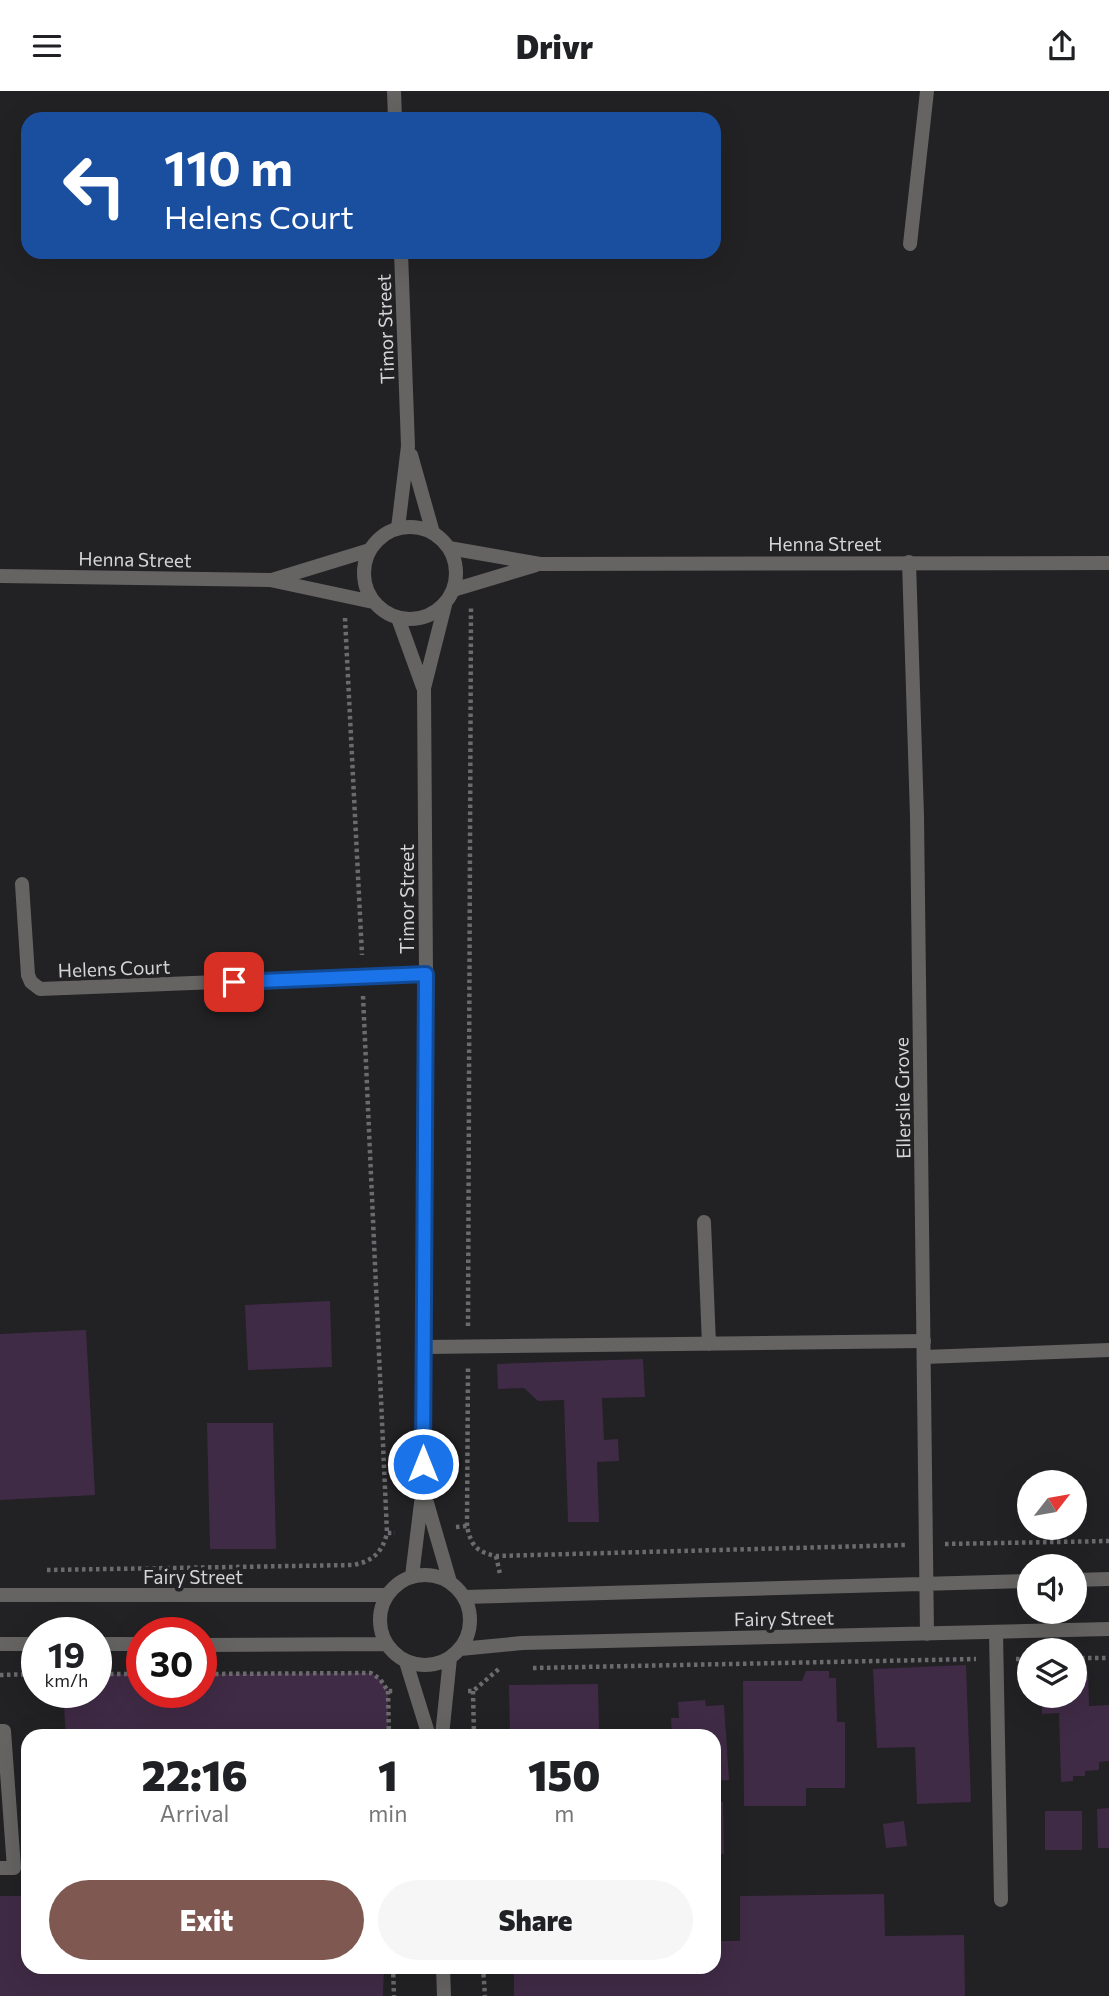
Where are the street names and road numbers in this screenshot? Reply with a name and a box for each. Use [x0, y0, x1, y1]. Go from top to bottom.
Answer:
street label: Timor Street [372, 273, 398, 384]
street label: Henna Street [768, 532, 882, 555]
street label: Henna Street [78, 547, 192, 571]
street label: Timor Street [395, 844, 418, 954]
street label: Helens Court [57, 955, 171, 981]
street label: Ellerslie Grove [889, 1037, 915, 1159]
street label: Fairy Street [143, 1565, 243, 1588]
street label: Fairy Street [734, 1606, 834, 1630]

